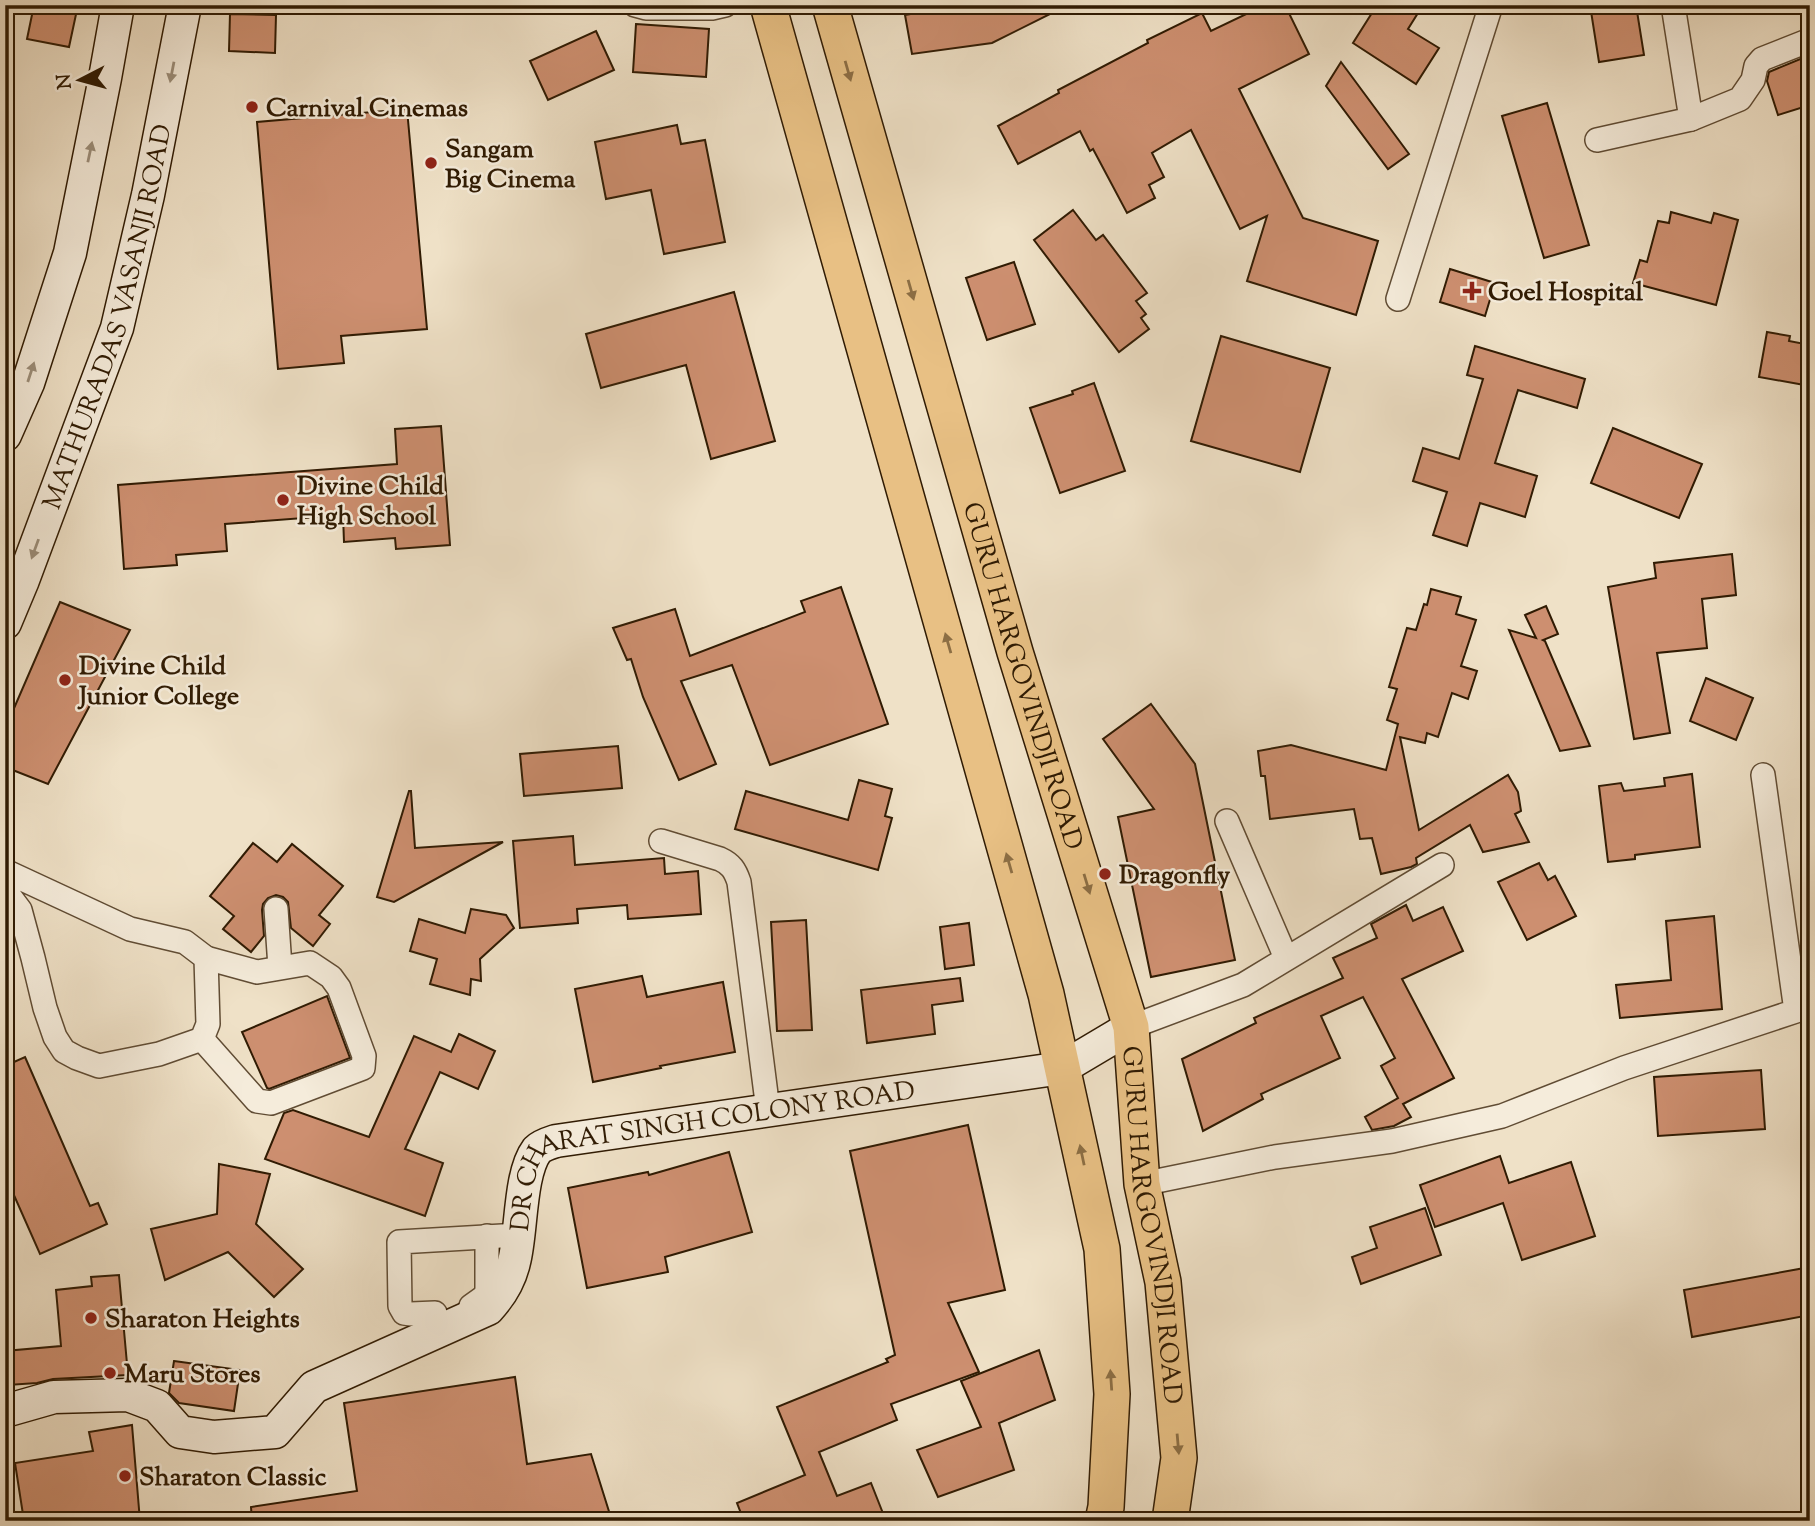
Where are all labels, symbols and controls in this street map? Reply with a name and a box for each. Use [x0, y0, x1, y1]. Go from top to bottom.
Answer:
north arrow [46, 46, 116, 116]
one-way arrow [166, 61, 177, 83]
one-way arrow [844, 61, 854, 82]
text: N [51, 73, 80, 90]
place label: Carnival Cinemas [266, 91, 468, 128]
marker: Carnival Cinemas [244, 99, 260, 115]
street label: MATHURADAS VASANJI ROAD [35, 121, 182, 515]
place label: Sangam Big Cinema [445, 132, 576, 199]
one-way arrow [85, 141, 96, 163]
marker: Sangam Big Cinema [423, 155, 439, 171]
place label: Goel Hospital [1488, 275, 1644, 312]
one-way arrow [907, 279, 917, 300]
marker: Goel Hospital [1462, 281, 1482, 301]
one-way arrow [27, 361, 37, 382]
place label: Divine Child High School [297, 469, 444, 536]
marker: Divine Child High School [275, 492, 291, 508]
street label: GURU HARGOVINDJI ROAD [952, 498, 1091, 855]
one-way arrow [29, 538, 40, 559]
one-way arrow [942, 633, 952, 654]
place label: Divine Child Junior College [77, 649, 239, 716]
marker: Divine Child Junior College [57, 672, 73, 688]
one-way arrow [1004, 852, 1014, 873]
place label: Dragonfly [1119, 858, 1230, 895]
marker: Dragonfly [1097, 866, 1113, 882]
one-way arrow [1082, 873, 1092, 894]
street label: GURU HARGOVINDJI ROAD [1111, 1045, 1190, 1406]
street label: DR CHARAT SINGH COLONY ROAD [503, 1073, 918, 1233]
one-way arrow [1076, 1144, 1087, 1166]
place label: Sharaton Heights [105, 1302, 300, 1339]
marker: Sharaton Heights [83, 1310, 99, 1326]
place label: Maru Stores [124, 1357, 260, 1394]
marker: Maru Stores [102, 1365, 118, 1381]
one-way arrow [1105, 1368, 1116, 1390]
one-way arrow [1173, 1433, 1184, 1455]
place label: Sharaton Classic [139, 1460, 327, 1497]
marker: Sharaton Classic [117, 1468, 133, 1484]

